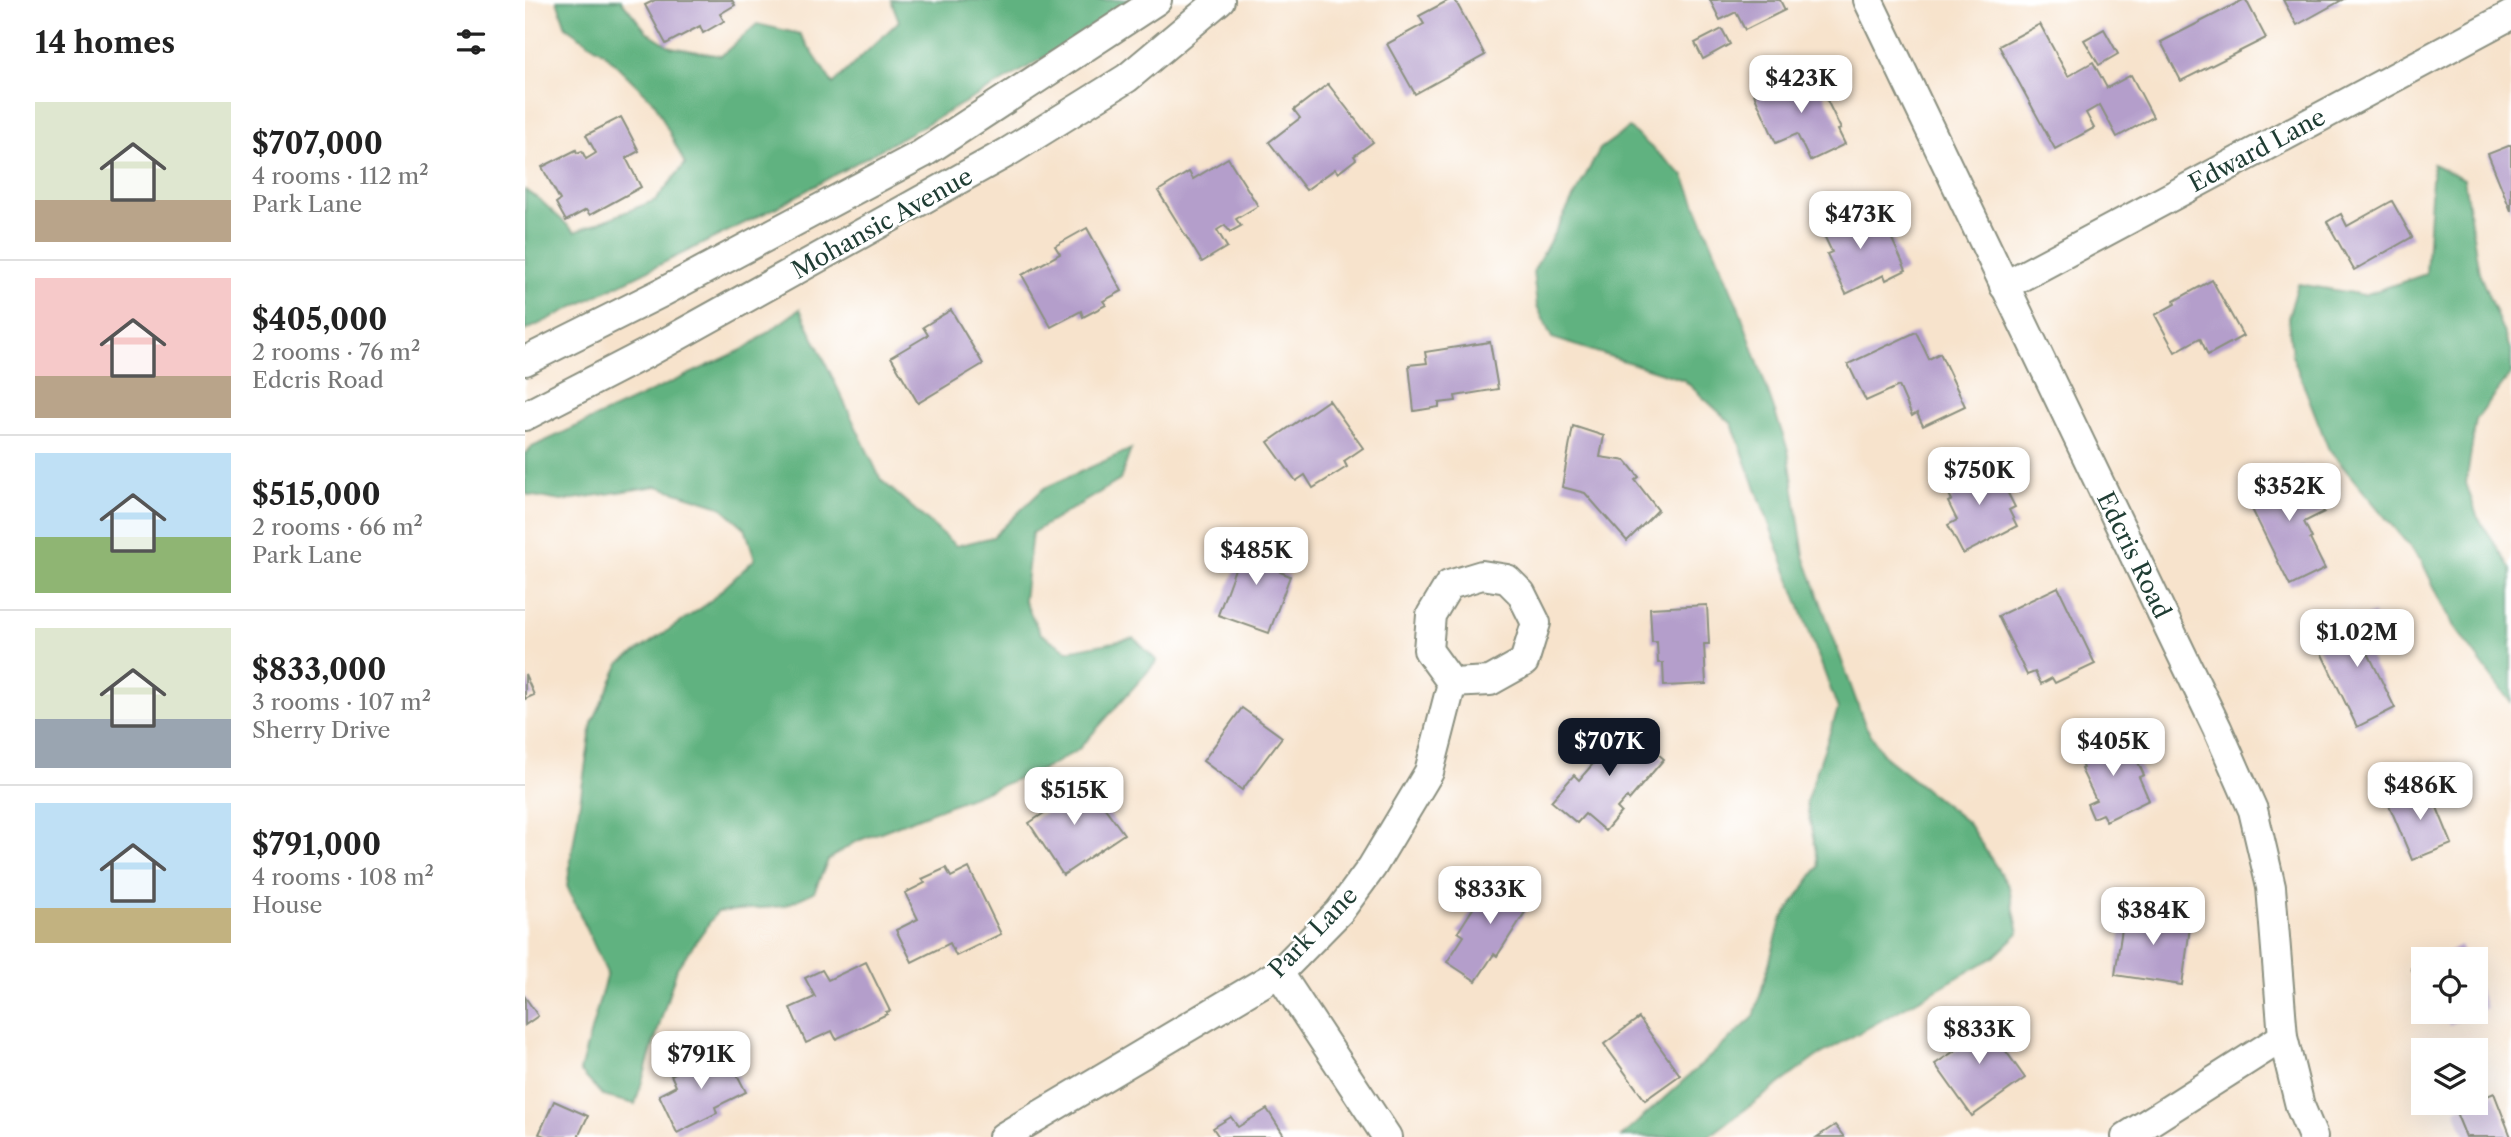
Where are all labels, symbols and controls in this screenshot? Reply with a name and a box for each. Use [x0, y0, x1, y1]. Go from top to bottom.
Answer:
icon: filters [452, 23, 490, 61]
text: 14 homes [35, 24, 175, 61]
pin: $423K [1752, 55, 1850, 115]
text: $423K [1765, 64, 1837, 92]
street label: Edward Lane [2184, 102, 2330, 198]
text: $707,000 [252, 125, 383, 162]
icon: home [91, 130, 175, 214]
street label: Mohansic Avenue [787, 161, 977, 285]
text: 4 rooms · 112 m² [252, 162, 429, 190]
text: Park Lane [252, 190, 362, 218]
pin: $473K [1811, 191, 1909, 251]
text: $473K [1825, 200, 1895, 228]
text: $405,000 [252, 301, 387, 338]
icon: home [91, 306, 175, 390]
text: 2 rooms · 76 m² [252, 338, 420, 366]
text: Edcris Road [252, 366, 384, 394]
pin: $750K [1930, 448, 2028, 507]
text: $750K [1944, 456, 2014, 484]
pin: $352K [2240, 463, 2338, 523]
text: $352K [2254, 472, 2324, 500]
text: $515,000 [252, 476, 381, 513]
icon: home [91, 481, 175, 565]
street label: Edcris Road [2091, 487, 2177, 623]
text: 2 rooms · 66 m² [252, 513, 423, 541]
pin: $485K [1207, 528, 1305, 587]
text: $485K [1220, 536, 1292, 564]
text: Park Lane [252, 541, 362, 569]
pin: $1.02M [2300, 610, 2414, 669]
text: $1.02M [2316, 618, 2398, 646]
text: $833,000 [252, 651, 386, 688]
icon: home [91, 656, 175, 740]
text: 3 rooms · 107 m² [252, 688, 431, 716]
text: Sherry Drive [252, 716, 390, 744]
pin: $707K [1560, 718, 1658, 778]
pin: $405K [2064, 718, 2162, 778]
text: $707K [1574, 727, 1644, 755]
text: $405K [2077, 727, 2149, 755]
pin: $486K [2371, 762, 2469, 822]
pin: $515K [1025, 768, 1123, 827]
text: $486K [2384, 771, 2456, 799]
text: $515K [1041, 776, 1107, 804]
text: $791,000 [252, 826, 381, 863]
icon: home [91, 831, 175, 915]
text: 4 rooms · 108 m² [252, 863, 434, 891]
pin: $833K [1441, 866, 1539, 926]
text: $833K [1454, 875, 1526, 903]
street label: Park Lane [1263, 881, 1363, 983]
pin: $384K [2104, 888, 2202, 947]
text: House [252, 891, 322, 919]
text: $384K [2117, 896, 2189, 924]
map controls [2411, 947, 2488, 1115]
button: locate [2411, 947, 2488, 1024]
pin: $833K [1930, 1006, 2028, 1066]
text: $833K [1943, 1015, 2015, 1043]
pin: $791K [652, 1032, 750, 1091]
button: layers [2411, 1038, 2488, 1115]
text: $791K [667, 1040, 735, 1068]

